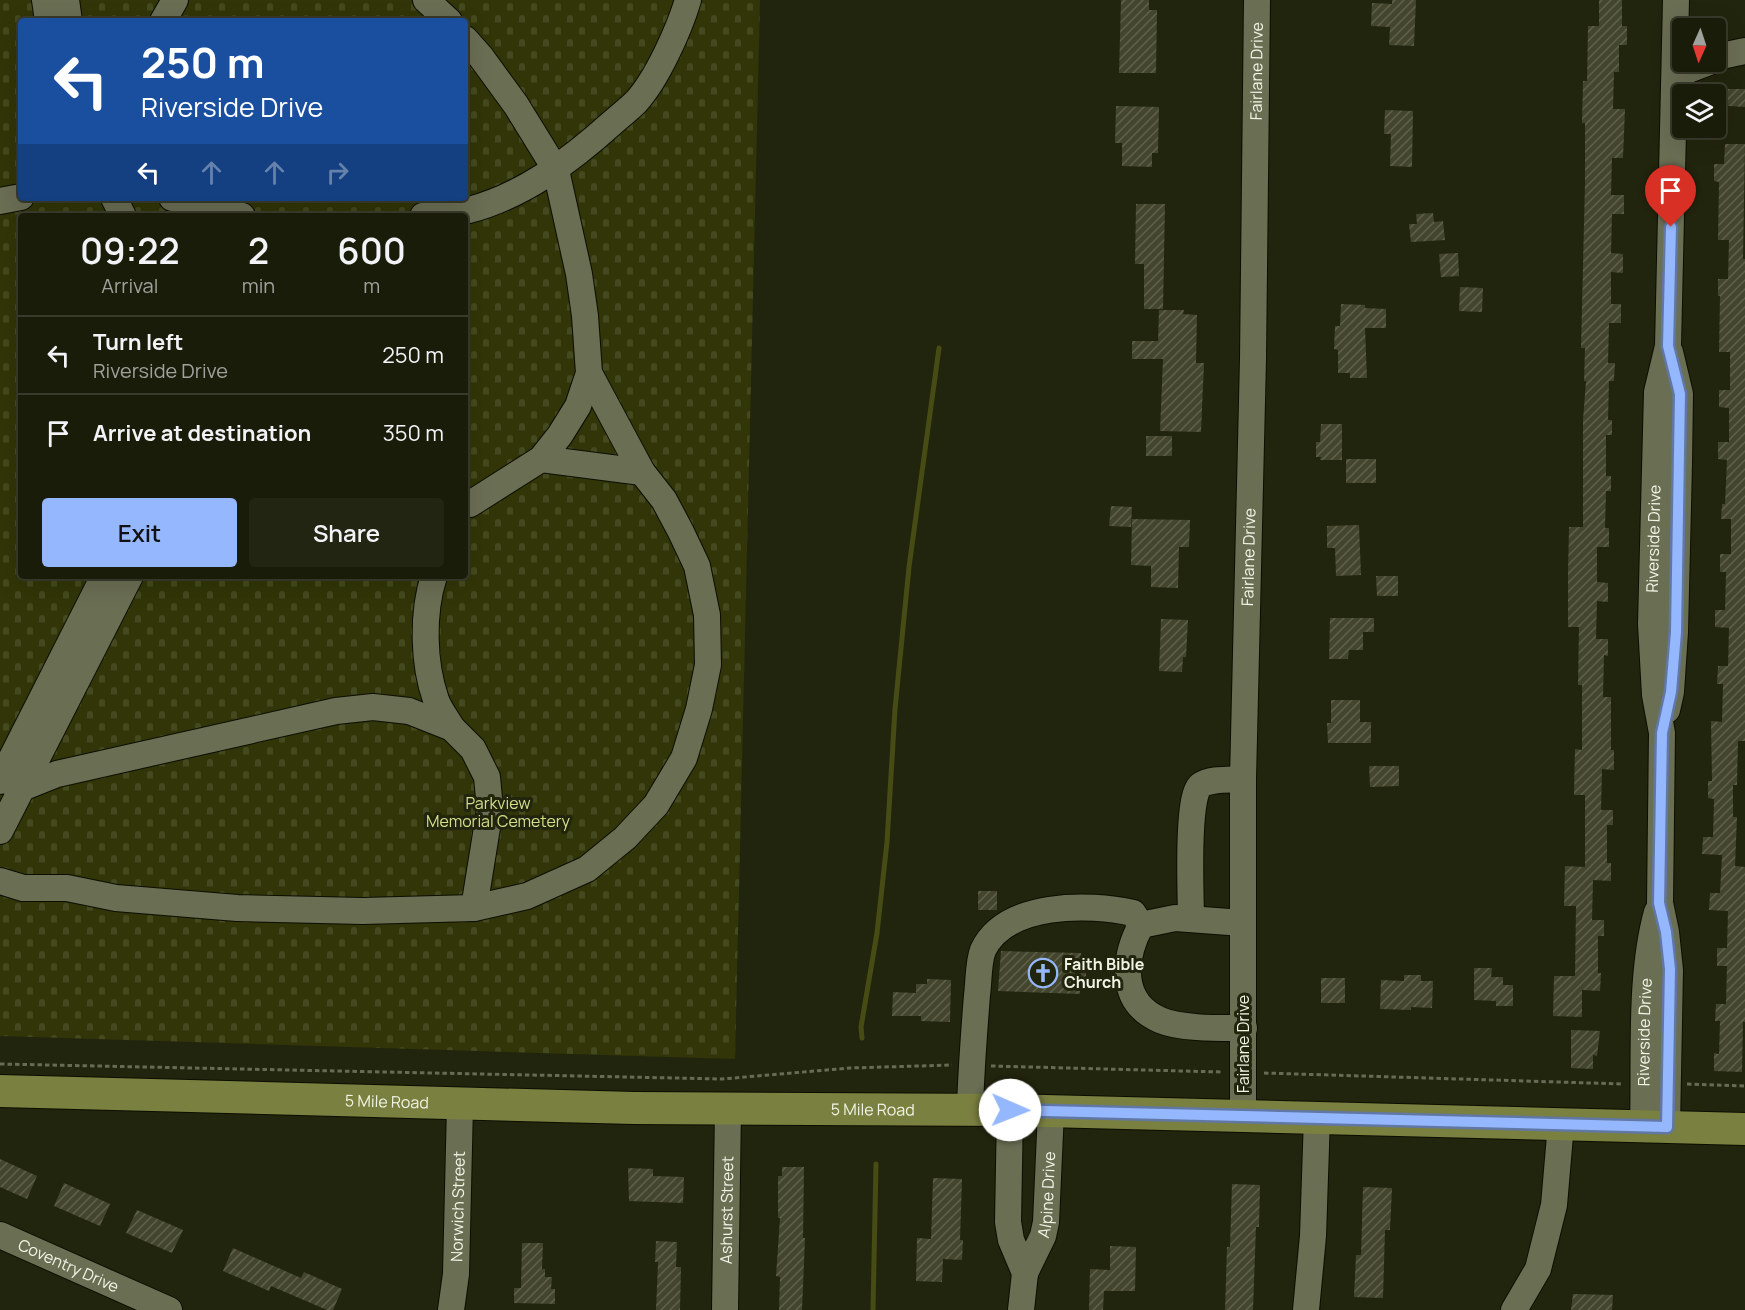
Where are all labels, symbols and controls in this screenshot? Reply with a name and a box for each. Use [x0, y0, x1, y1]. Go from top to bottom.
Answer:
north arrow [1672, 18, 1726, 72]
map controls [1672, 18, 1726, 138]
street label: Fairlane Drive [1245, 22, 1268, 120]
text: 250 m [141, 33, 264, 91]
icon: left [42, 42, 120, 120]
button: layers [1672, 84, 1726, 138]
text: Riverside Drive [141, 88, 323, 125]
icon: left [132, 156, 165, 189]
icon: ahead [195, 156, 228, 189]
icon: ahead [258, 156, 291, 189]
icon: right [321, 156, 354, 189]
pin [1645, 165, 1696, 227]
icon: arrive [1654, 174, 1687, 207]
text: 09:22 [80, 226, 180, 275]
text: 2 [248, 226, 269, 275]
text: 600 [337, 226, 406, 275]
text: Arrival [101, 272, 158, 299]
text: min [242, 272, 275, 299]
text: m [363, 272, 380, 299]
text: Turn left [93, 327, 183, 357]
icon: left [42, 339, 75, 372]
text: 250 m [382, 340, 444, 370]
text: Riverside Drive [93, 357, 228, 384]
icon: arrive [42, 417, 75, 450]
text: Arrive at destination [93, 418, 311, 448]
text: 350 m [383, 418, 444, 448]
street label: Riverside Drive [1641, 484, 1666, 593]
button: Exit [42, 498, 237, 567]
button: Share [249, 498, 444, 567]
street label: Fairlane Drive [1236, 508, 1260, 606]
park label: Parkview Memorial Cemetery [426, 792, 570, 832]
place label: Faith Bible Church [1064, 953, 1145, 993]
church icon: Faith Bible Church [1027, 957, 1059, 989]
street label: Riverside Drive [1632, 977, 1657, 1086]
street label: Fairlane Drive [1232, 995, 1254, 1093]
position arrow [978, 1078, 1042, 1142]
street label: 5 Mile Road [345, 1089, 429, 1113]
street label: 5 Mile Road [831, 1098, 915, 1120]
street label: Norwich Street [445, 1151, 470, 1262]
street label: Alpine Drive [1032, 1151, 1060, 1240]
street label: Ashurst Street [715, 1156, 738, 1264]
street label: Coventry Drive [15, 1233, 122, 1297]

